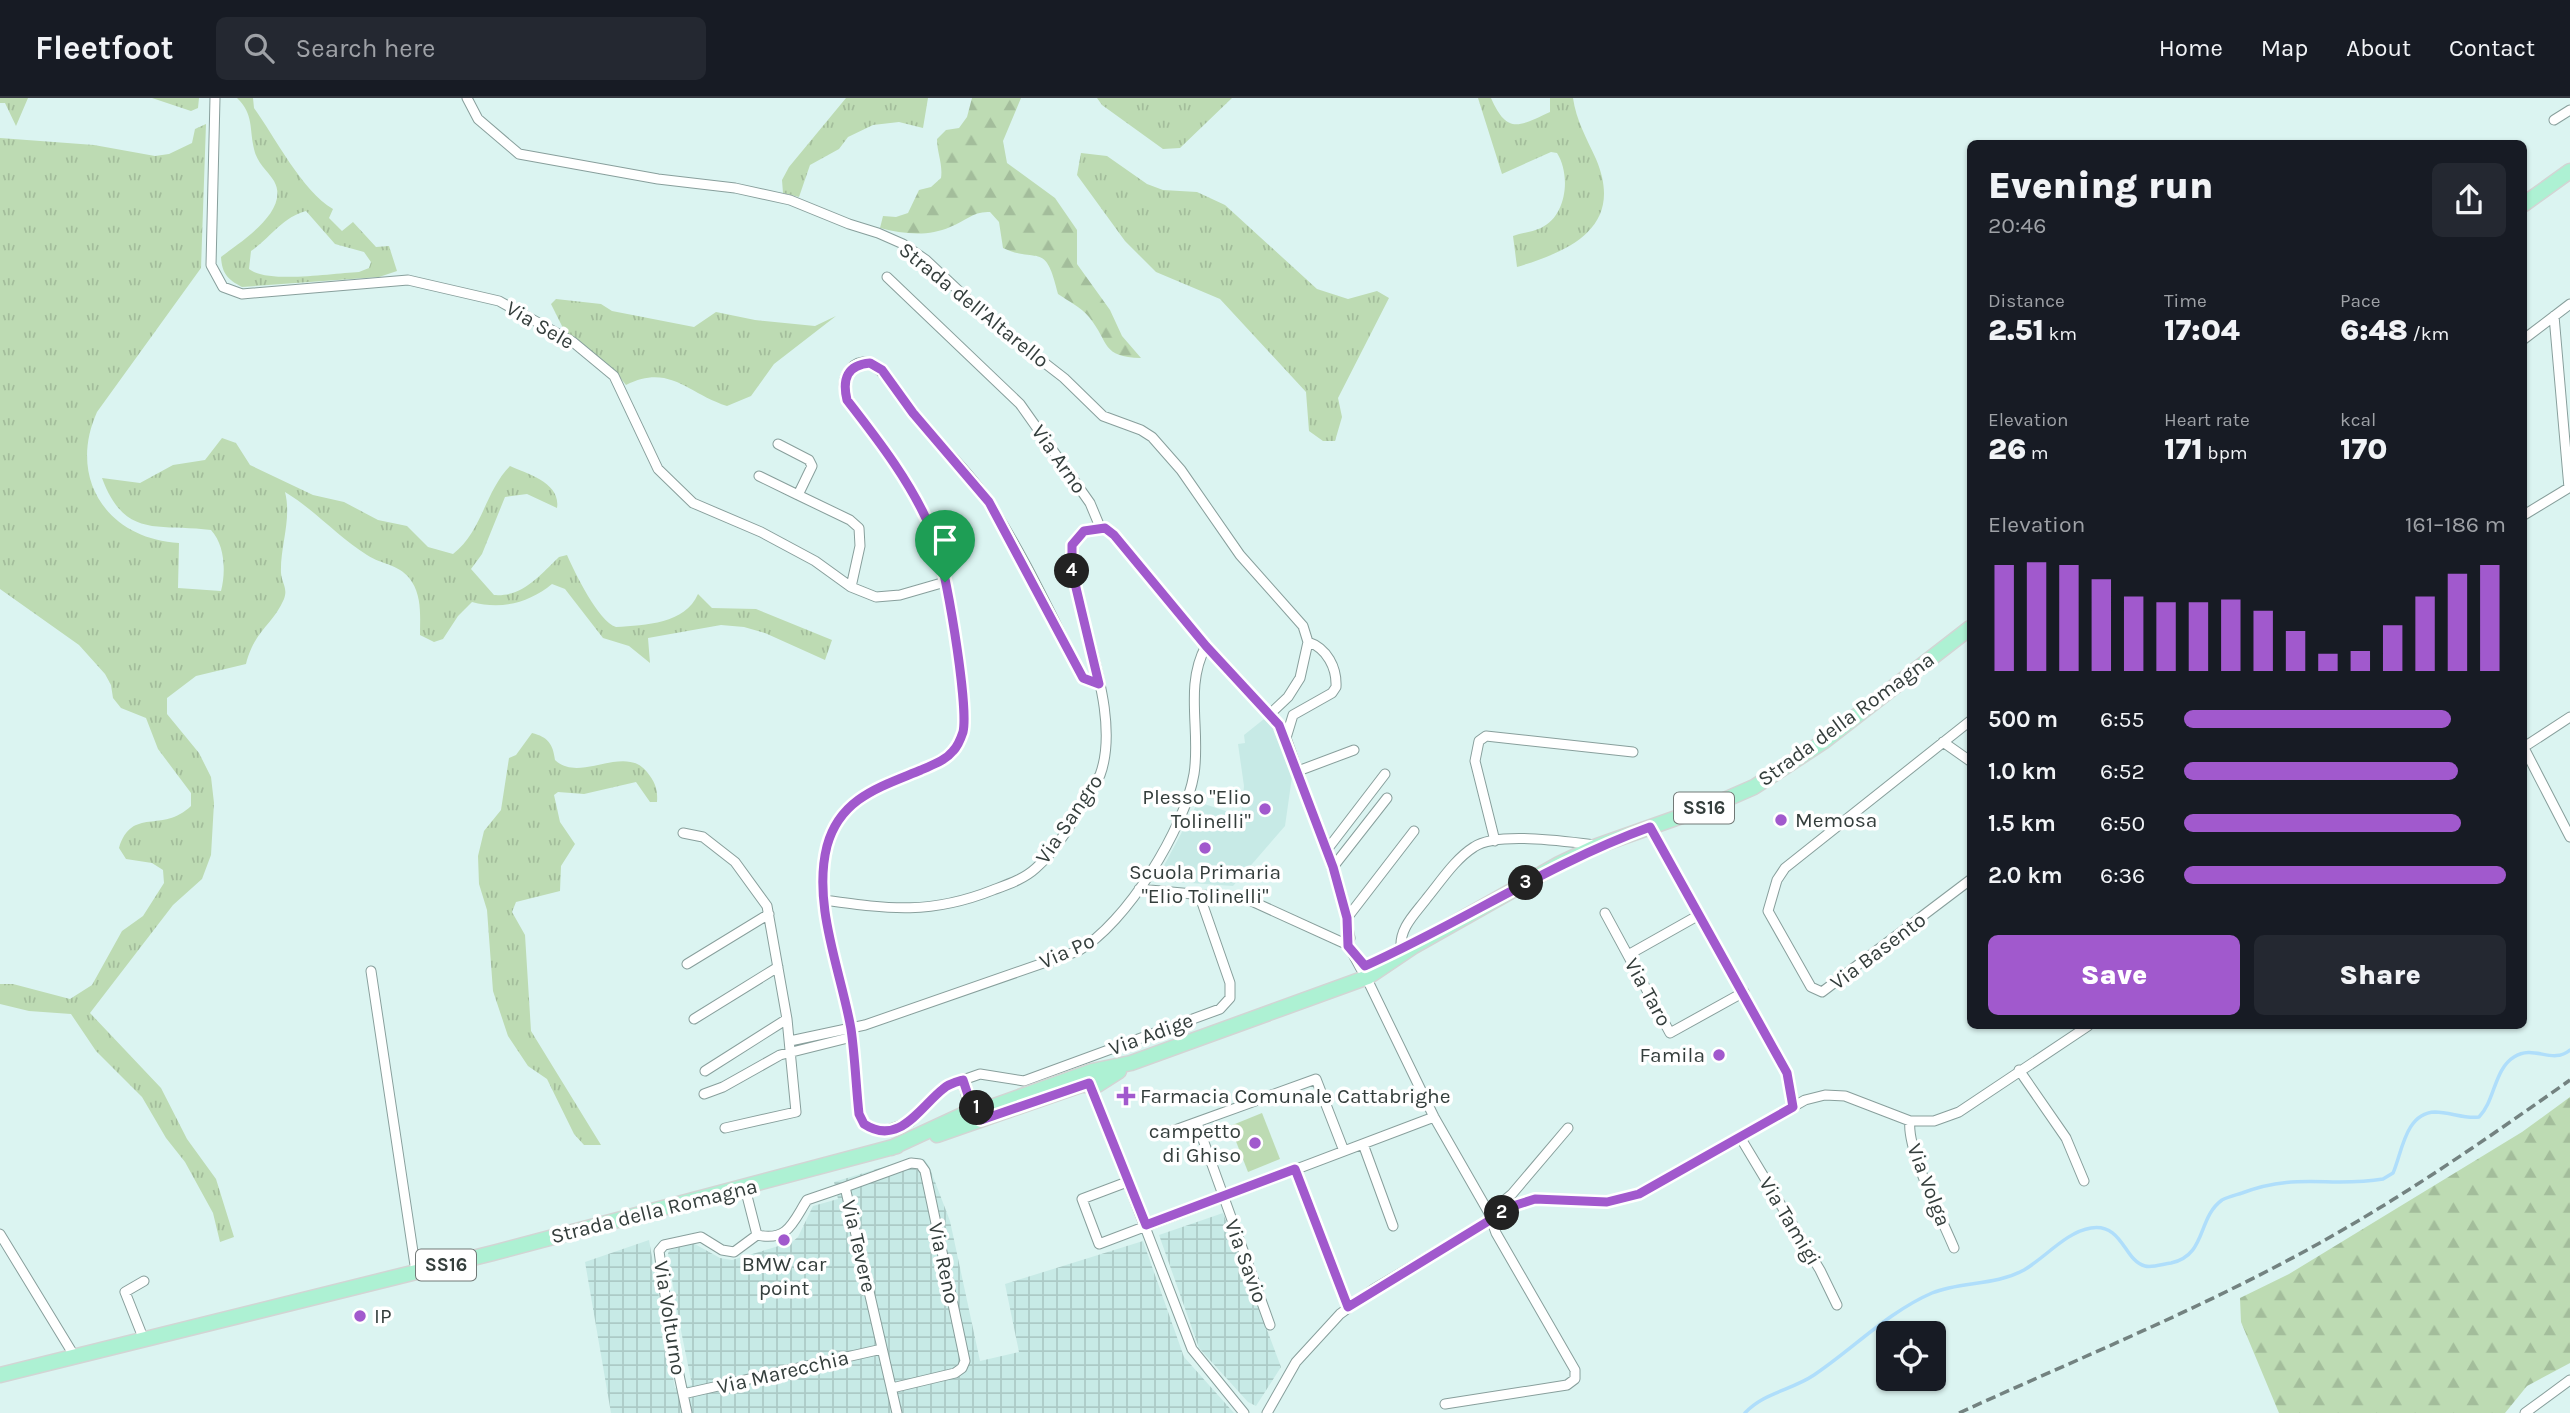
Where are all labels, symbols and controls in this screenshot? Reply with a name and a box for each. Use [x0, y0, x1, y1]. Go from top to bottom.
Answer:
search box [216, 17, 706, 80]
text: Fleetfoot [35, 29, 174, 67]
icon: search [240, 29, 278, 67]
text: Search here [296, 33, 435, 64]
text: Home [2159, 34, 2223, 62]
text: Map [2261, 34, 2308, 62]
text: About [2346, 34, 2411, 62]
text: Contact [2449, 34, 2535, 62]
text: Evening run [1988, 163, 2213, 208]
button: share [2432, 163, 2506, 237]
text: 20:46 [1988, 212, 2046, 239]
street label: Strada dell'Altarello [894, 237, 1054, 373]
text: Distance [1988, 290, 2065, 312]
text: Time [2164, 290, 2207, 312]
text: Pace [2340, 290, 2381, 312]
street label: Via Sele [502, 296, 578, 354]
text: 2.51 [1988, 312, 2044, 348]
text: 17:04 [2164, 312, 2240, 348]
text: 6:48 [2340, 312, 2408, 348]
text: km [2044, 323, 2077, 345]
text: /km [2408, 323, 2449, 345]
text: Elevation [1988, 409, 2068, 431]
text: Heart rate [2164, 409, 2250, 431]
text: kcal [2340, 409, 2376, 431]
street label: Via Arno [1027, 420, 1091, 498]
text: 26 [1988, 431, 2026, 467]
text: 171 [2164, 431, 2203, 467]
text: 170 [2340, 431, 2388, 467]
text: m [2026, 442, 2049, 464]
text: bpm [2203, 442, 2248, 464]
pin [915, 510, 975, 582]
text: Elevation [1988, 511, 2085, 538]
text: 161–186 m [2405, 511, 2506, 538]
icon: arrive [926, 521, 964, 559]
pin: 4 [1054, 554, 1090, 588]
text: 4 [1066, 559, 1077, 581]
street label: Strada della Romagna [1753, 647, 1939, 791]
text: 500 m [1988, 706, 2058, 733]
text: 6:55 [2100, 706, 2144, 733]
text: 1.0 km [1988, 758, 2057, 785]
text: 6:52 [2100, 758, 2145, 785]
street label: Via Sangro [1030, 770, 1108, 868]
place label: Plesso "Elio Tolinelli" [1142, 785, 1251, 833]
road number: SS16 [1674, 792, 1734, 824]
marker: Plesso "Elio Tolinelli" [1257, 801, 1273, 817]
place label: Memosa [1795, 808, 1877, 832]
text: 1.5 km [1988, 810, 2056, 837]
text: 6:50 [2100, 810, 2145, 837]
marker: Memosa [1773, 812, 1789, 828]
marker: Scuola Primaria "Elio Tolinelli" [1197, 840, 1213, 856]
place label: Scuola Primaria "Elio Tolinelli" [1129, 860, 1281, 908]
text: 2.0 km [1988, 862, 2063, 889]
text: 6:36 [2100, 862, 2145, 889]
pin: 3 [1508, 866, 1544, 900]
text: 3 [1520, 871, 1531, 893]
street label: Via Basento [1826, 907, 1930, 995]
street label: Via Po [1036, 928, 1098, 974]
button: Save [1988, 935, 2240, 1015]
button: Share [2254, 935, 2506, 1015]
street label: Via Taro [1620, 954, 1676, 1030]
street label: Via Adige [1106, 1008, 1196, 1060]
place label: Famila [1640, 1043, 1705, 1067]
marker: Famila [1711, 1047, 1727, 1063]
place label: Farmacia Comunale Cattabrighe [1140, 1084, 1450, 1108]
marker: Farmacia Comunale Cattabrighe [1118, 1088, 1134, 1104]
pin: 1 [960, 1090, 995, 1126]
text: 1 [973, 1096, 980, 1118]
place label: campetto di Ghiso [1149, 1119, 1241, 1167]
marker: campetto di Ghiso [1247, 1135, 1263, 1151]
street label: Via Volga [1902, 1140, 1956, 1230]
street label: Via Tamigi [1754, 1172, 1826, 1270]
street label: Strada della Romagna [548, 1174, 760, 1248]
pin: 2 [1484, 1196, 1520, 1230]
street label: Via Tevere [837, 1197, 881, 1295]
text: 2 [1496, 1201, 1507, 1223]
street label: Via Savio [1220, 1216, 1272, 1306]
street label: Via Reno [924, 1220, 964, 1306]
marker: BMW car point [776, 1232, 792, 1248]
road number: SS16 [416, 1250, 476, 1280]
place label: BMW car point [742, 1252, 827, 1300]
street label: Via Volturno [649, 1259, 691, 1377]
place label: IP [374, 1304, 392, 1328]
marker: IP [352, 1308, 368, 1324]
map controls [1876, 1321, 1946, 1391]
button: locate [1876, 1321, 1946, 1391]
street label: Via Marecchia [715, 1345, 851, 1399]

